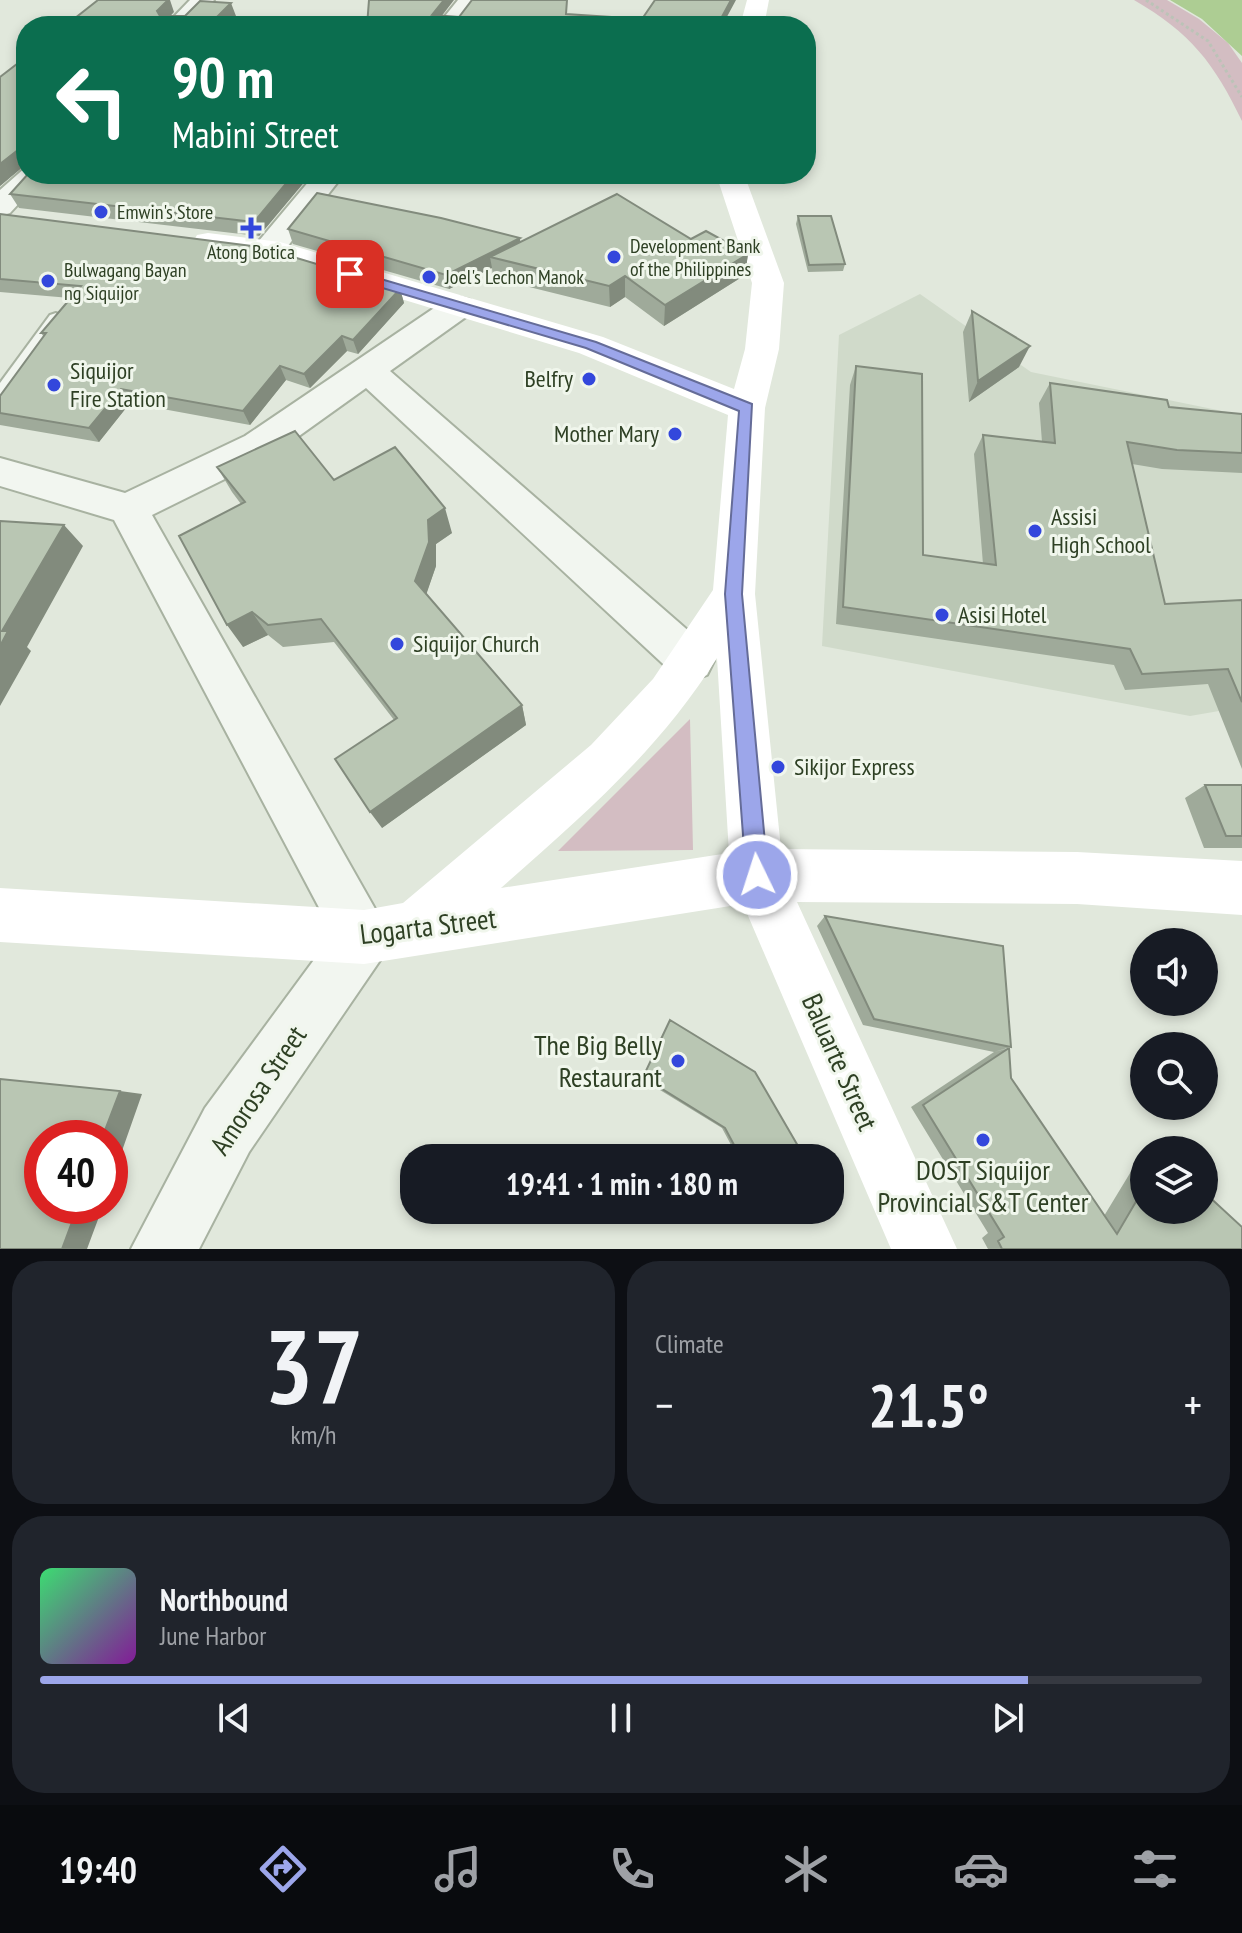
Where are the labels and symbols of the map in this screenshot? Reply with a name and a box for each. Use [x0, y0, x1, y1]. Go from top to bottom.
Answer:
place label: Emwin's Store [117, 199, 213, 225]
marker: Emwin's Store [92, 203, 110, 221]
marker: Atong Botica [242, 219, 260, 237]
place label: Development Bank of the Philippines [630, 233, 760, 282]
place label: Atong Botica [207, 239, 295, 265]
pin [316, 240, 384, 308]
marker: Development Bank of the Philippines [605, 248, 623, 266]
place label: Bulwagang Bayan ng Siquijor [64, 257, 187, 306]
place label: Joel's Lechon Manok [444, 264, 584, 290]
marker: Joel's Lechon Manok [420, 268, 438, 286]
marker: Bulwagang Bayan ng Siquijor [39, 272, 57, 290]
place label: Siquijor Fire Station [70, 355, 166, 414]
place label: Belfry [524, 363, 573, 394]
marker: Belfry [580, 370, 598, 388]
marker: Siquijor Fire Station [45, 376, 63, 394]
place label: Mother Mary [554, 418, 659, 449]
marker: Mother Mary [666, 425, 684, 443]
place label: Assisi High School [1051, 501, 1151, 560]
marker: Assisi High School [1026, 522, 1044, 540]
place label: Asisi Hotel [958, 599, 1047, 630]
marker: Asisi Hotel [933, 606, 951, 624]
place label: Siquijor Church [413, 628, 539, 659]
marker: Siquijor Church [388, 635, 406, 653]
place label: Sikijor Express [794, 751, 915, 782]
marker: Sikijor Express [769, 758, 787, 776]
position arrow [715, 833, 799, 917]
street label: Logarta Street [358, 899, 498, 952]
street label: Baluarte Street [794, 988, 887, 1136]
street label: Amorosa Street [201, 1018, 314, 1161]
place label: The Big Belly Restaurant [534, 1026, 662, 1095]
marker: The Big Belly Restaurant [669, 1052, 687, 1070]
speed limit sign: 40 [24, 1120, 128, 1224]
marker: DOST Siquijor Provincial S&T Center [974, 1131, 992, 1149]
place label: DOST Siquijor Provincial S&T Center [878, 1151, 1089, 1220]

